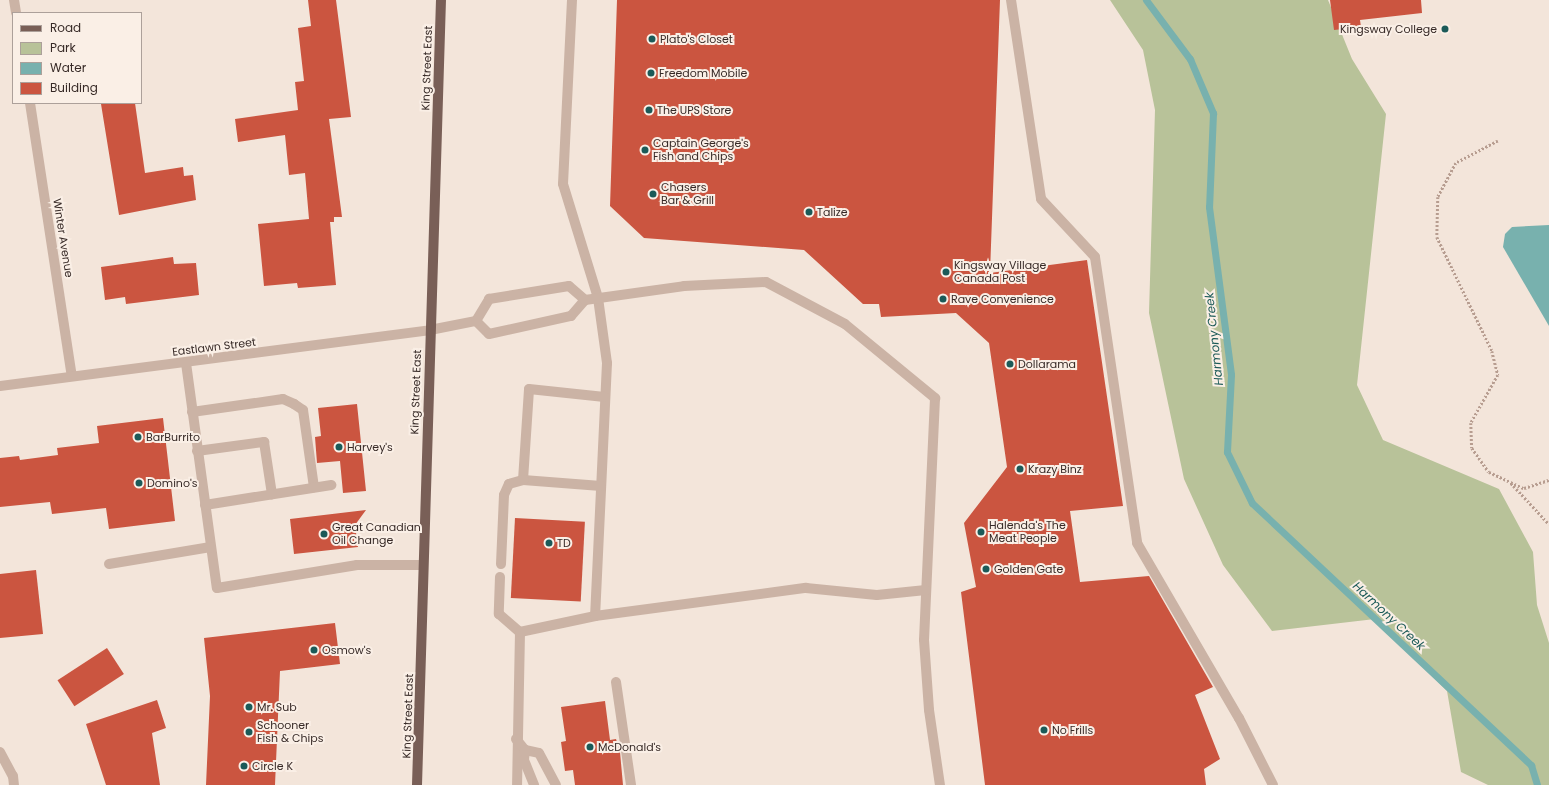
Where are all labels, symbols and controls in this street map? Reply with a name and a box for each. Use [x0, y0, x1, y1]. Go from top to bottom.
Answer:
legend [12, 12, 142, 104]
text: Road [50, 19, 81, 36]
place label: Kingsway College [1340, 22, 1437, 36]
marker: Kingsway College [1440, 24, 1450, 34]
street label: King Street East [419, 25, 435, 111]
place label: Plato's Closet [660, 32, 733, 46]
marker: Plato's Closet [647, 34, 657, 44]
text: Park [50, 39, 76, 56]
text: Water [50, 59, 86, 76]
place label: Freedom Mobile [659, 66, 747, 80]
marker: Freedom Mobile [646, 68, 656, 78]
text: Building [50, 79, 98, 96]
place label: The UPS Store [657, 103, 731, 117]
marker: The UPS Store [644, 105, 654, 115]
place label: Captain George's Fish and Chips [653, 137, 749, 163]
marker: Captain George's Fish and Chips [640, 145, 650, 155]
place label: Chasers Bar & Grill [661, 181, 714, 207]
marker: Chasers Bar & Grill [648, 189, 658, 199]
street label: Winter Avenue [50, 198, 76, 278]
place label: Talize [817, 205, 848, 219]
marker: Talize [804, 207, 814, 217]
place label: Kingsway Village Canada Post [954, 259, 1046, 285]
marker: Kingsway Village Canada Post [941, 267, 951, 277]
place label: Rave Convenience [951, 292, 1054, 306]
water label: Harmony Creek [1202, 292, 1226, 386]
marker: Rave Convenience [938, 294, 948, 304]
street label: Eastlawn Street [171, 335, 257, 359]
street label: King Street East [408, 349, 424, 435]
place label: Dollarama [1018, 357, 1076, 371]
marker: Dollarama [1005, 359, 1015, 369]
place label: BarBurrito [146, 430, 200, 444]
marker: BarBurrito [133, 432, 143, 442]
place label: Harvey's [347, 440, 393, 454]
marker: Harvey's [334, 442, 344, 452]
place label: Krazy Binz [1028, 462, 1082, 476]
marker: Krazy Binz [1015, 464, 1025, 474]
place label: Domino's [147, 476, 197, 490]
marker: Domino's [134, 478, 144, 488]
place label: Halenda's The Meat People [989, 519, 1066, 545]
place label: Great Canadian Oil Change [332, 521, 421, 547]
marker: Halenda's The Meat People [976, 527, 986, 537]
marker: Great Canadian Oil Change [319, 529, 329, 539]
place label: TD [557, 536, 571, 550]
marker: TD [544, 538, 554, 548]
place label: Golden Gate [994, 562, 1063, 576]
marker: Golden Gate [981, 564, 991, 574]
water label: Harmony Creek [1350, 579, 1428, 653]
place label: Osmow's [322, 643, 371, 657]
marker: Osmow's [309, 645, 319, 655]
street label: King Street East [400, 673, 416, 759]
place label: Mr. Sub [257, 700, 297, 714]
marker: Mr. Sub [244, 702, 254, 712]
place label: Schooner Fish & Chips [257, 719, 323, 745]
place label: No Frills [1052, 723, 1093, 737]
marker: No Frills [1039, 725, 1049, 735]
marker: Schooner Fish & Chips [244, 727, 254, 737]
place label: McDonald's [598, 740, 661, 754]
marker: McDonald's [585, 742, 595, 752]
place label: Circle K [252, 759, 293, 773]
marker: Circle K [239, 761, 249, 771]

